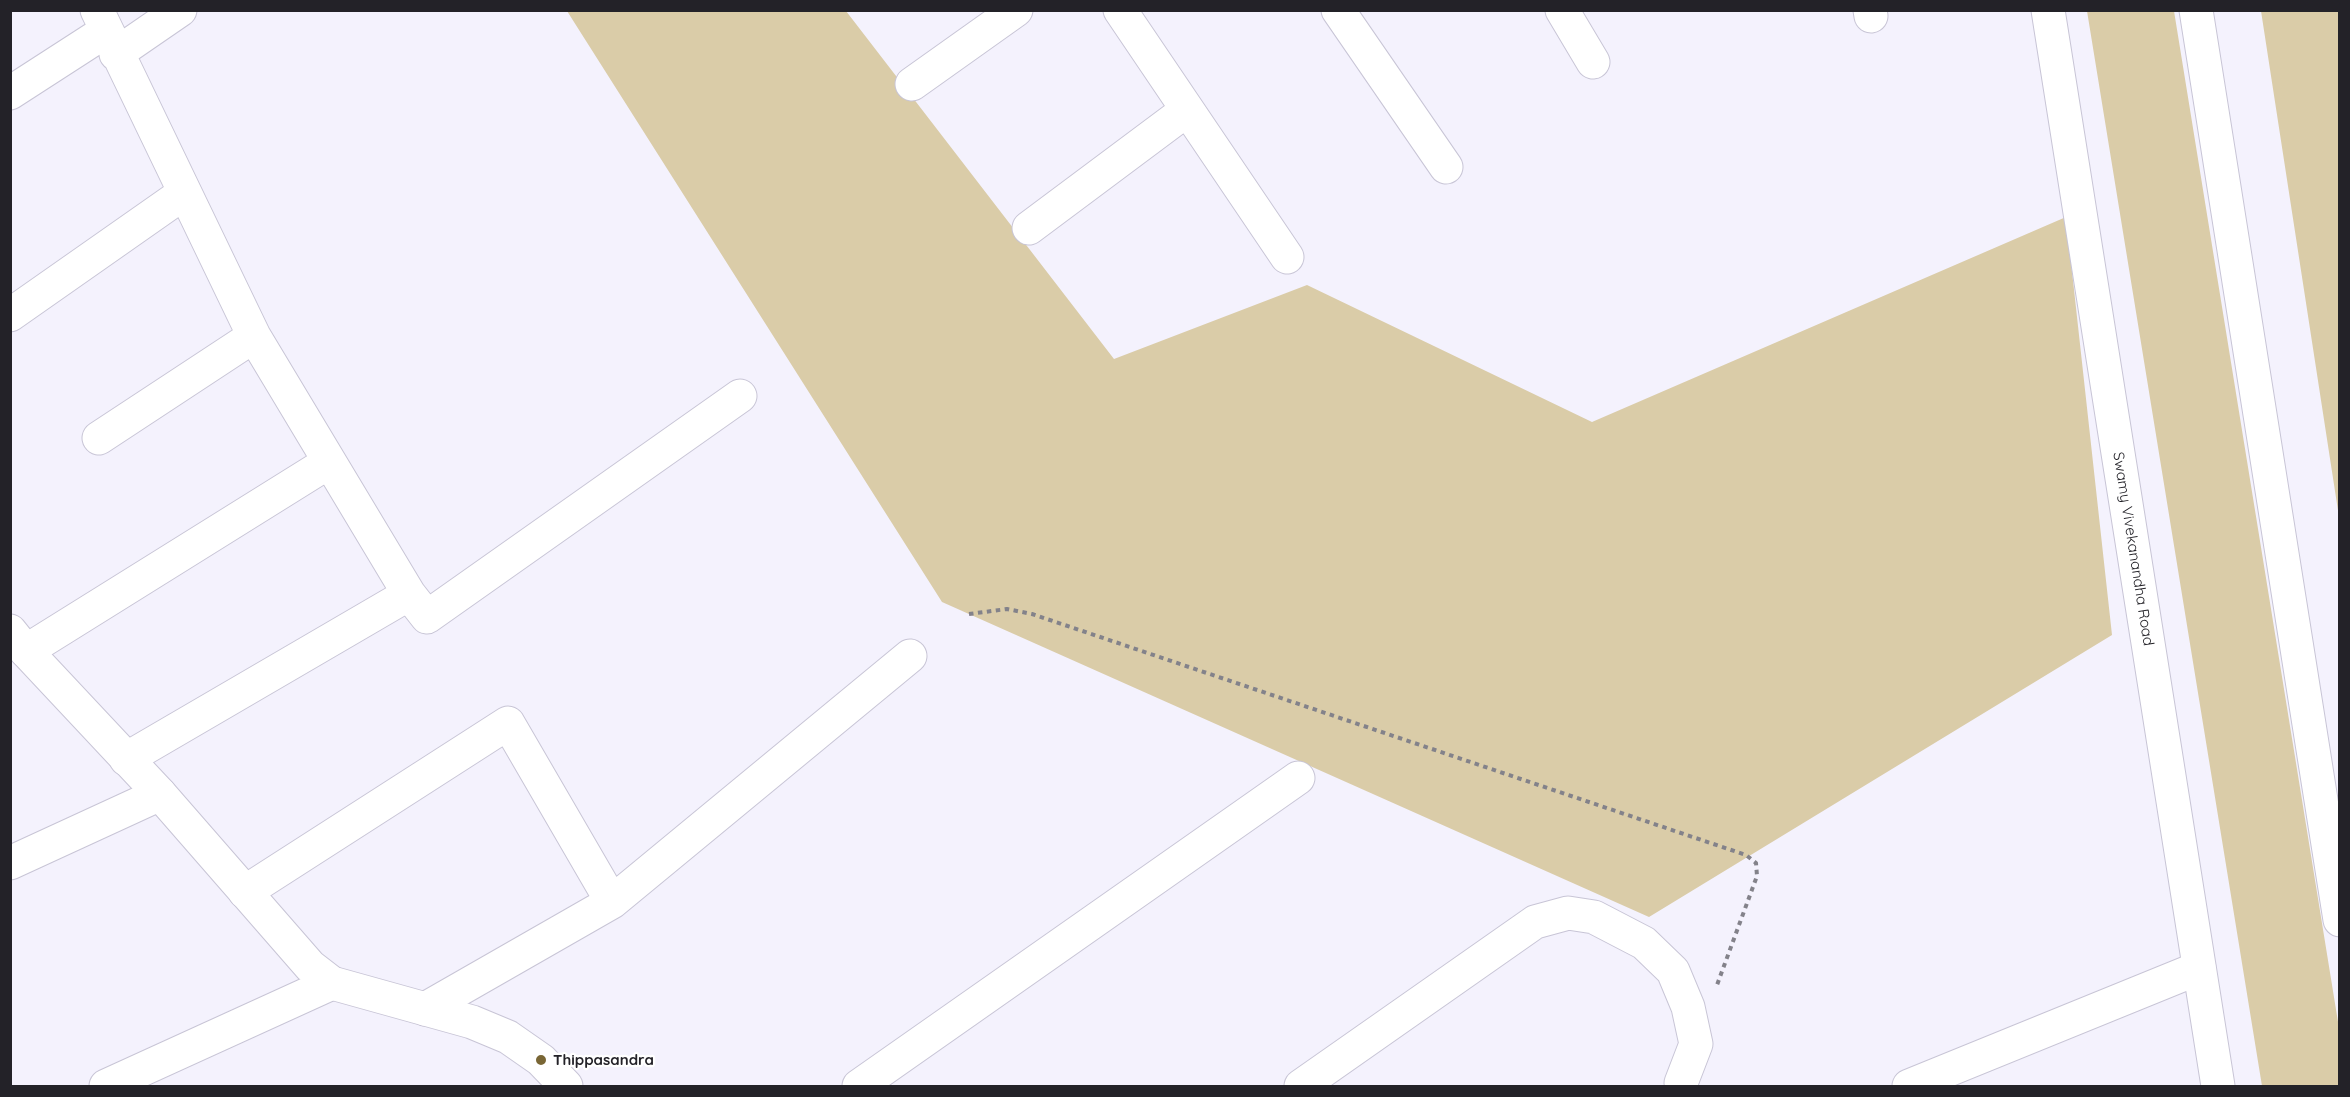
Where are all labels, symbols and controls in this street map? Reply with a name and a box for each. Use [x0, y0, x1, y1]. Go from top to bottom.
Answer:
street label: Swamy Vivekanandha Road [2109, 451, 2157, 647]
place label: Thippasandra [553, 1051, 654, 1069]
marker: Thippasandra [534, 1053, 548, 1067]

